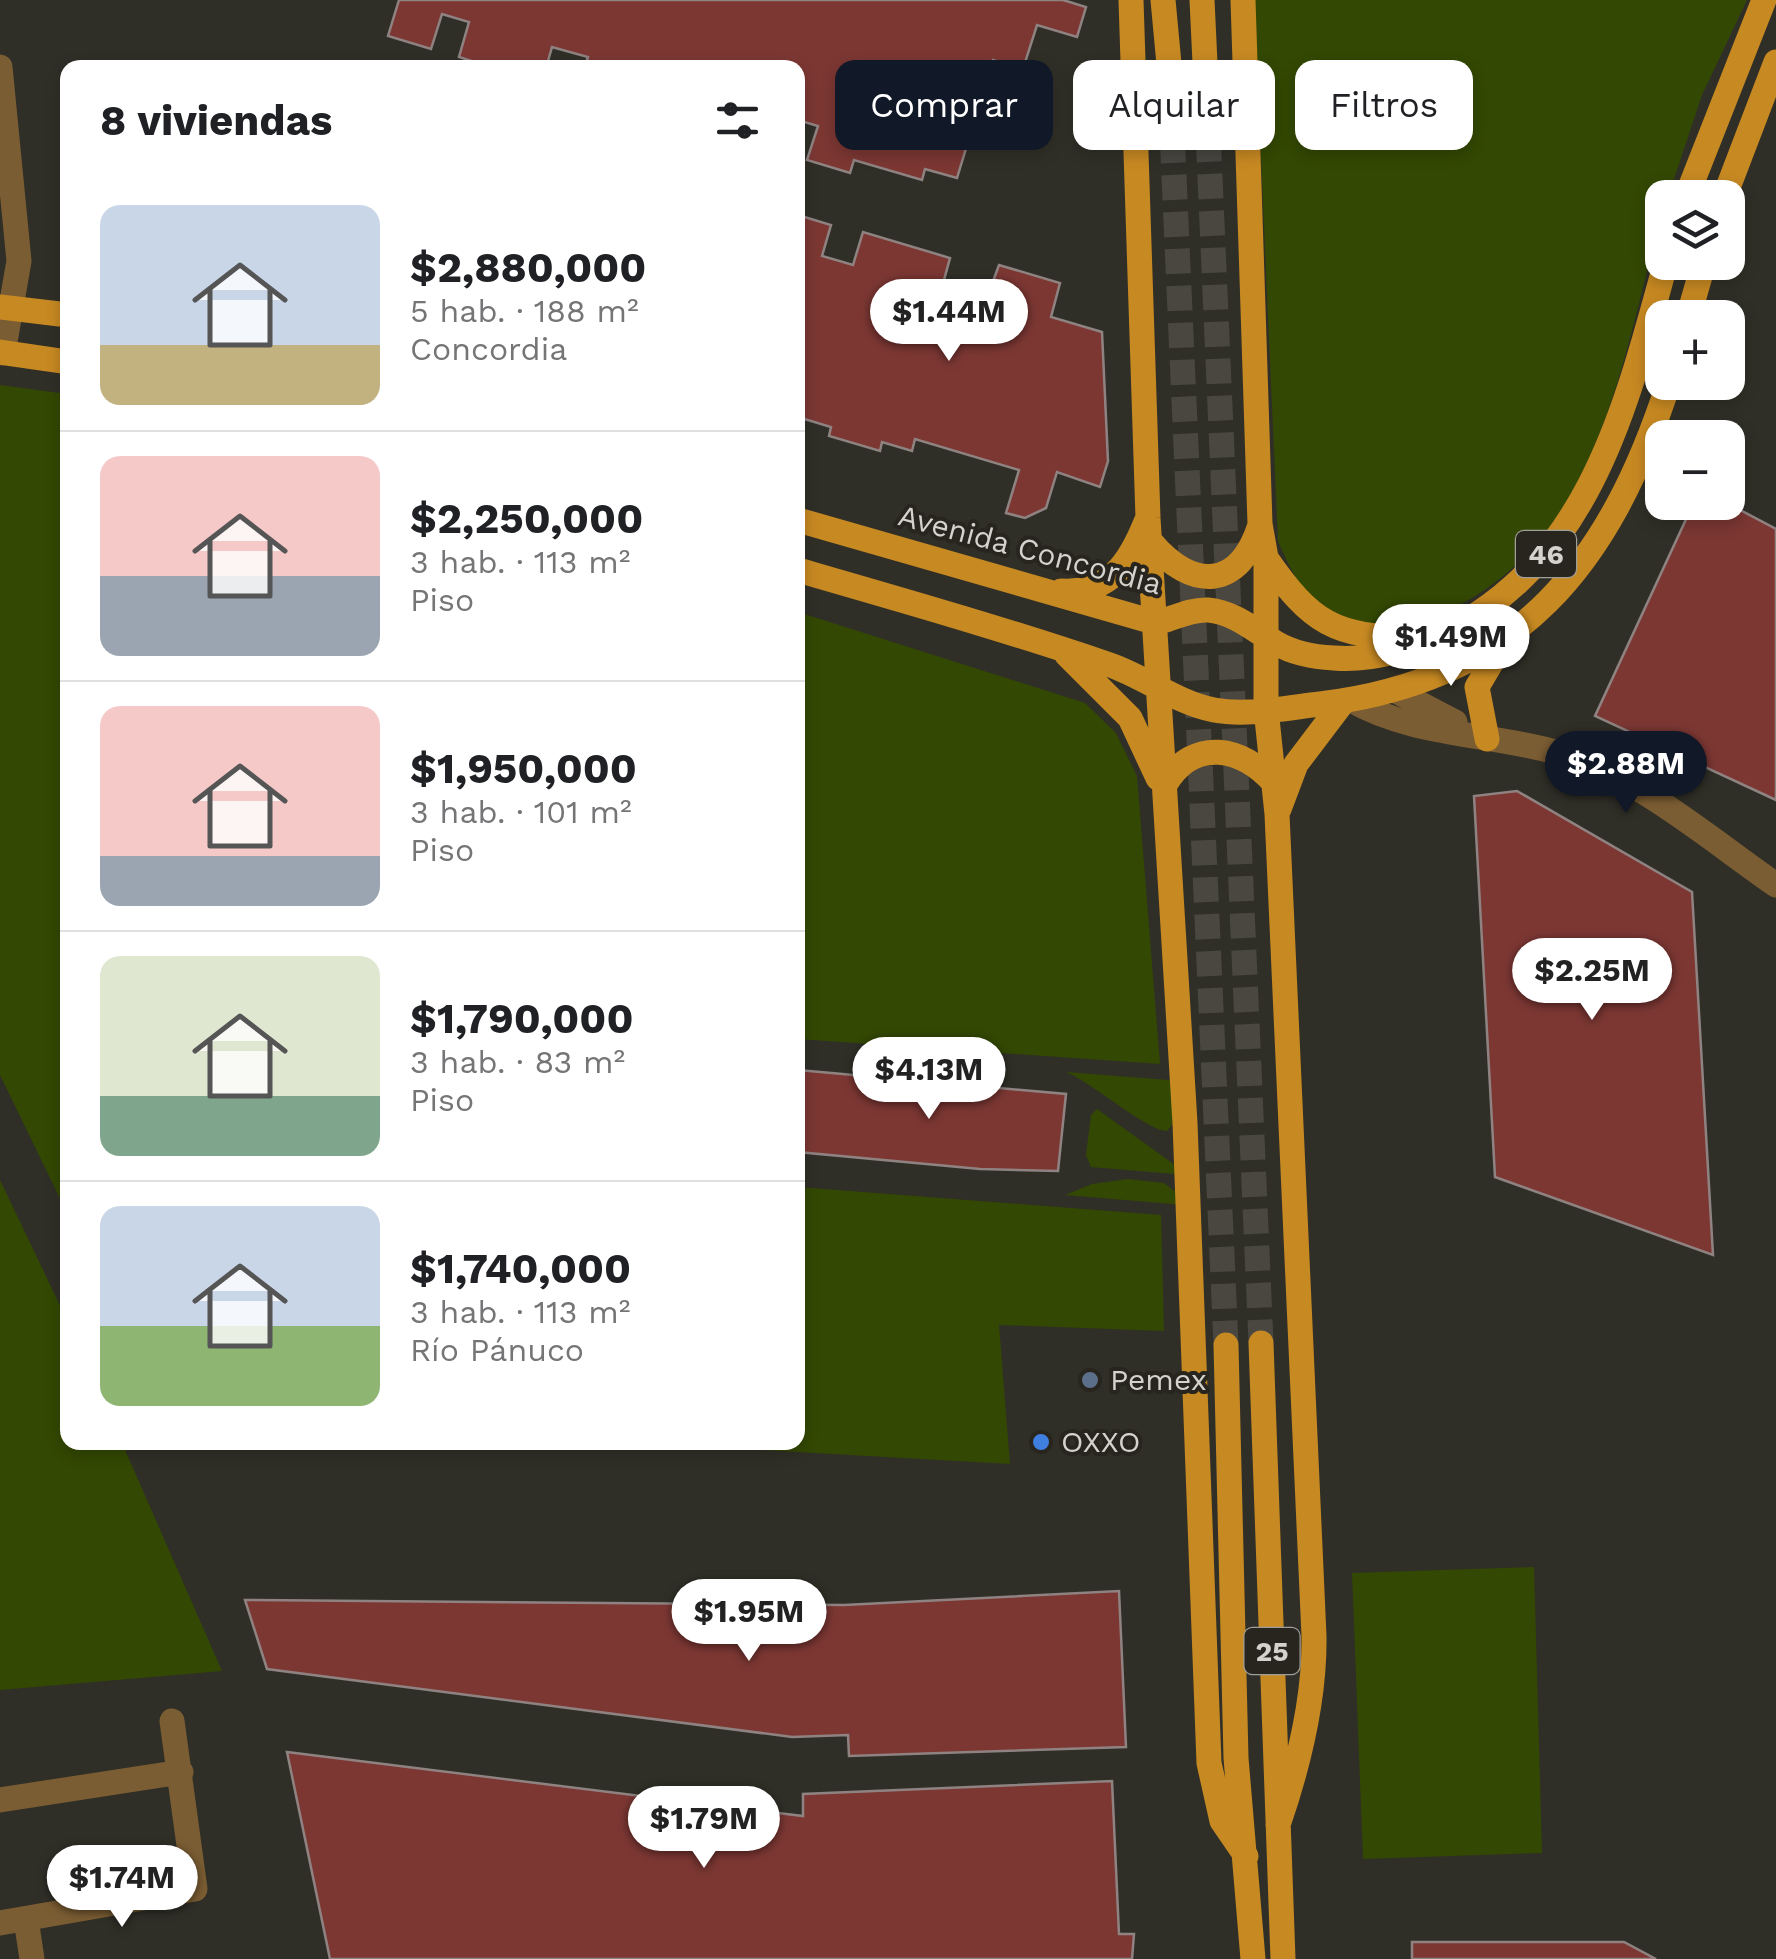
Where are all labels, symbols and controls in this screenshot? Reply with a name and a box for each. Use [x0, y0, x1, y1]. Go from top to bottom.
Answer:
chip: Comprar [835, 60, 1053, 150]
chip: Alquilar [1073, 60, 1275, 150]
chip: Filtros [1295, 60, 1473, 150]
icon: filters [710, 93, 765, 148]
text: 8 viviendas [100, 96, 332, 145]
map controls [1645, 180, 1745, 520]
button: layers [1645, 180, 1745, 280]
text: $2,880,000 [410, 243, 646, 292]
icon: home [180, 245, 300, 365]
pin: $1.44M [868, 279, 1030, 364]
text: 5 hab. · 188 m² [410, 292, 639, 330]
text: $1.44M [892, 292, 1006, 330]
button: + [1645, 300, 1745, 400]
text: Concordia [410, 330, 567, 368]
button: − [1645, 420, 1745, 520]
text: $2,250,000 [410, 494, 643, 543]
icon: home [180, 496, 300, 616]
street label: Avenida Concordia [895, 498, 1166, 602]
road number: 46 [1516, 531, 1576, 577]
text: 3 hab. · 113 m² [410, 543, 631, 581]
text: Piso [410, 581, 474, 619]
pin: $1.49M [1370, 604, 1532, 689]
text: $1.49M [1395, 617, 1507, 655]
pin: $2.88M [1545, 731, 1707, 816]
text: $1,950,000 [410, 744, 637, 793]
text: $2.88M [1567, 744, 1685, 782]
icon: home [180, 746, 300, 866]
text: 3 hab. · 101 m² [410, 793, 632, 831]
text: Piso [410, 831, 474, 869]
pin: $2.25M [1511, 938, 1673, 1023]
text: $2.25M [1534, 951, 1650, 989]
text: $1,790,000 [410, 994, 633, 1043]
icon: home [180, 996, 300, 1116]
pin: $4.13M [848, 1037, 1010, 1122]
text: 3 hab. · 83 m² [410, 1043, 625, 1081]
text: $4.13M [875, 1050, 983, 1088]
text: Piso [410, 1081, 474, 1119]
text: $1,740,000 [410, 1244, 631, 1293]
icon: home [180, 1246, 300, 1366]
text: 3 hab. · 113 m² [410, 1293, 631, 1331]
text: Río Pánuco [410, 1331, 584, 1369]
place label: Pemex [1110, 1362, 1207, 1397]
marker: Pemex [1079, 1369, 1101, 1391]
place label: OXXO [1061, 1424, 1140, 1459]
marker: OXXO [1030, 1431, 1052, 1453]
pin: $1.95M [668, 1579, 830, 1664]
text: $1.95M [694, 1592, 804, 1630]
road number: 25 [1244, 1628, 1300, 1674]
pin: $1.79M [623, 1786, 785, 1871]
text: $1.79M [650, 1799, 758, 1837]
pin: $1.74M [41, 1845, 203, 1930]
text: $1.74M [69, 1858, 175, 1896]

